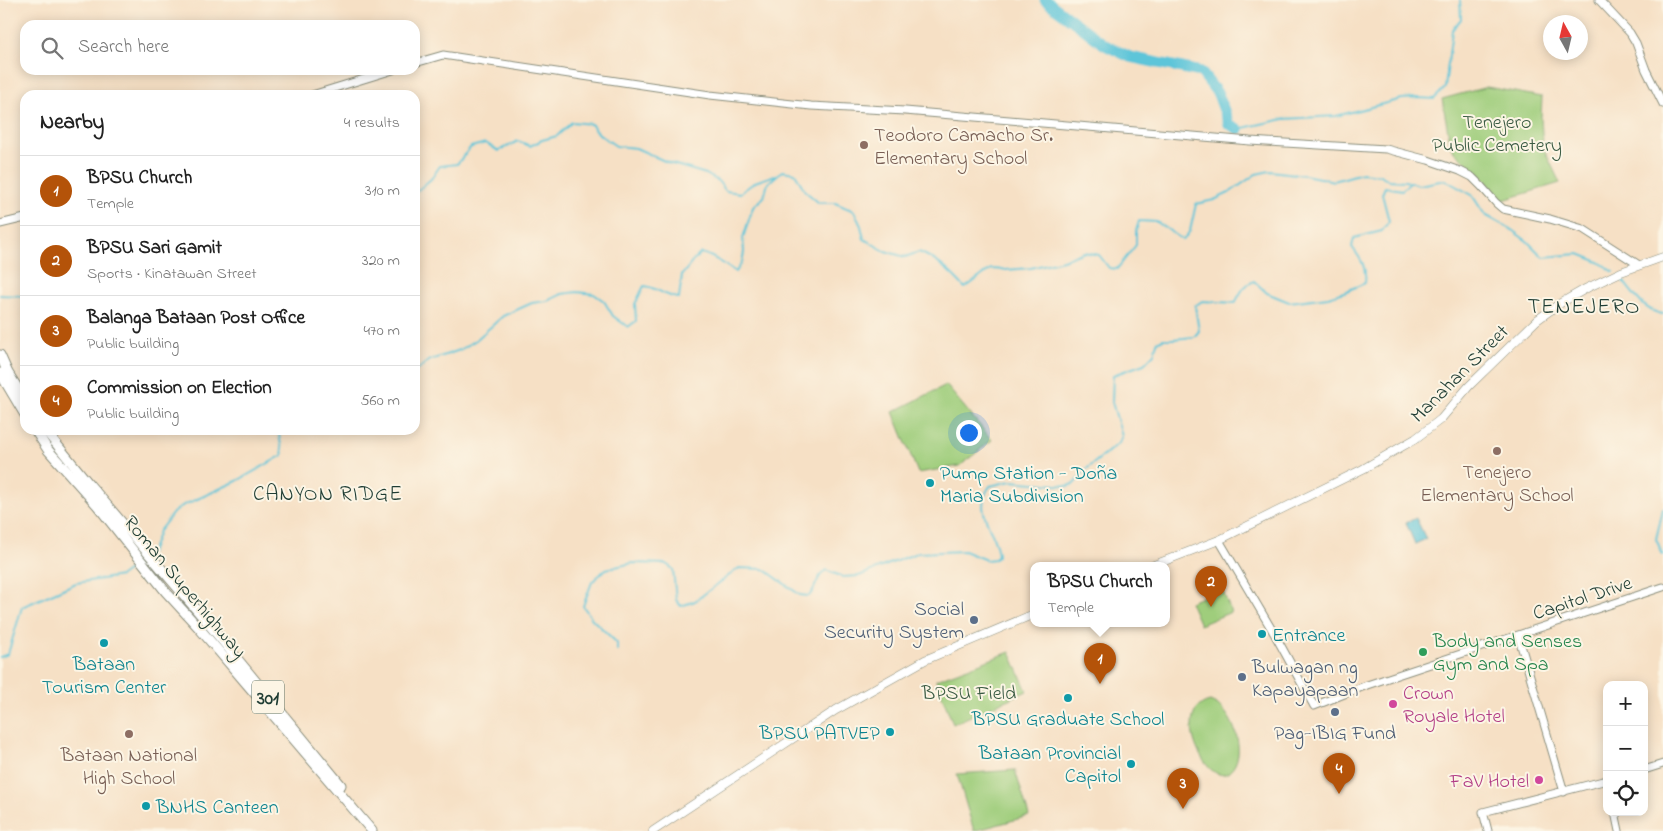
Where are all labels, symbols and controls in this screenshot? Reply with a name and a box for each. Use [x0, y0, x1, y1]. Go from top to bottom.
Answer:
north arrow [1543, 15, 1588, 60]
search box [20, 20, 420, 75]
icon: search [38, 34, 66, 62]
text: Search here [78, 34, 169, 61]
text: Nearby [40, 108, 104, 138]
park label: Tenejero Public Cemetery [1432, 109, 1562, 161]
text: 4 results [344, 111, 400, 135]
place label: Teodoro Camacho Sr. Elementary School [874, 122, 1053, 174]
marker: Teodoro Camacho Sr. Elementary School [858, 139, 870, 151]
text: BPSU Church [87, 165, 192, 192]
text: 1 [53, 179, 59, 203]
text: 310 m [365, 179, 400, 203]
text: Temple [87, 192, 134, 216]
text: BPSU Sari Gamit [87, 235, 222, 262]
text: 2 [52, 249, 60, 273]
text: 320 m [362, 249, 400, 273]
text: Sports · Kinatawan Street [87, 262, 257, 286]
district label: TENEJERO [1527, 292, 1641, 324]
text: Balanga Bataan Post Office [87, 305, 305, 332]
text: 3 [53, 319, 59, 343]
text: 470 m [363, 319, 400, 343]
street label: Manahan Street [1405, 319, 1517, 431]
text: Public building [87, 332, 179, 356]
text: Commission on Election [87, 375, 272, 402]
text: 4 [53, 389, 59, 413]
text: 560 m [360, 389, 400, 413]
text: Public building [87, 402, 179, 426]
your location [956, 420, 982, 446]
marker: Tenejero Elementary School [1491, 445, 1503, 457]
place label: Tenejero Elementary School [1420, 459, 1574, 511]
place label: Pump Station - Doña Maria Subdivision [940, 460, 1117, 512]
marker: Pump Station - Doña Maria Subdivision [924, 477, 936, 489]
district label: CANYON RIDGE [253, 480, 403, 510]
street label: Roman Superhighway [115, 510, 253, 666]
popup [1030, 562, 1170, 627]
pin: 2 [1195, 566, 1227, 607]
text: BPSU Church [1047, 569, 1153, 596]
street label: Capitol Drive [1529, 570, 1636, 629]
place label: Social Security System [824, 596, 964, 648]
text: Temple [1047, 596, 1094, 620]
marker: Social Security System [968, 614, 980, 626]
place label: Entrance [1272, 622, 1345, 651]
marker: Entrance [1256, 628, 1268, 640]
place label: Body and Senses Gym and Spa [1432, 628, 1582, 680]
marker: Bataan Tourism Center [98, 637, 110, 649]
pin: 1 [1084, 643, 1116, 684]
marker: Body and Senses Gym and Spa [1417, 646, 1429, 658]
place label: Bataan Tourism Center [42, 651, 167, 703]
place label: Bulwagan ng Kapayapaan [1251, 654, 1359, 706]
marker: Bulwagan ng Kapayapaan [1236, 671, 1248, 683]
road number: 301 [252, 680, 284, 714]
park label: BPSU Field [921, 680, 1016, 709]
place label: Crown Royale Hotel [1403, 680, 1505, 732]
map controls [1603, 681, 1648, 816]
button: + [1603, 681, 1648, 726]
marker: BPSU Graduate School [1062, 692, 1074, 704]
marker: Crown Royale Hotel [1387, 698, 1399, 710]
place label: BPSU Graduate School [971, 706, 1164, 735]
marker: Pag-IBIG Fund [1329, 706, 1341, 718]
place label: BPSU PATVEP [759, 720, 881, 749]
place label: Pag-IBIG Fund [1274, 720, 1396, 750]
marker: BPSU PATVEP [884, 726, 896, 738]
button: − [1603, 726, 1648, 771]
marker: Bataan National High School [123, 728, 135, 740]
place label: Bataan Provincial Capitol [978, 740, 1121, 792]
place label: Bataan National High School [60, 742, 197, 795]
pin: 4 [1323, 753, 1355, 794]
marker: Bataan Provincial Capitol [1125, 758, 1137, 770]
pin: 3 [1167, 768, 1199, 809]
place label: FaV Hotel [1449, 768, 1529, 797]
button: locate [1603, 771, 1648, 816]
marker: FaV Hotel [1533, 774, 1545, 786]
place label: BNHS Canteen [155, 794, 279, 823]
marker: BNHS Canteen [140, 800, 152, 812]

